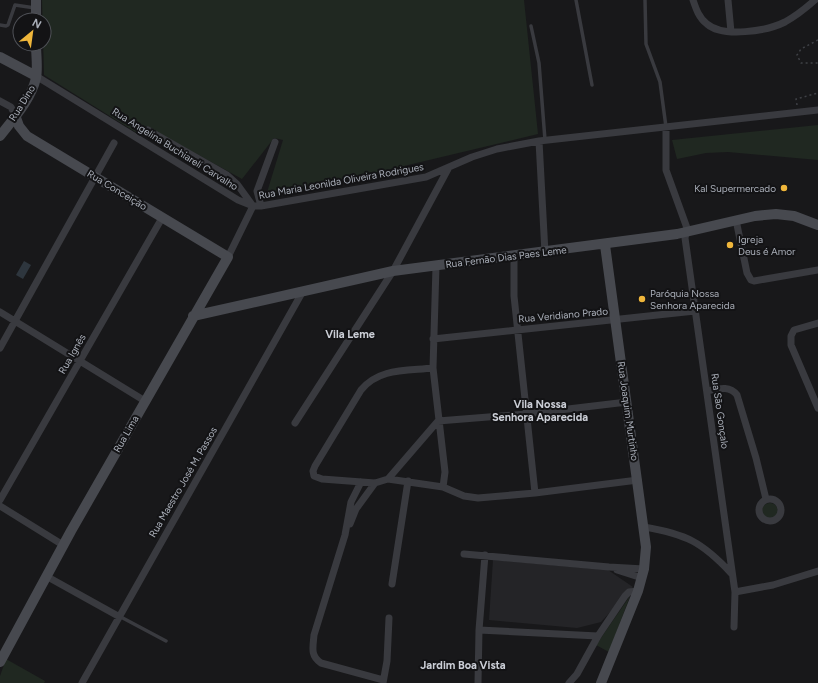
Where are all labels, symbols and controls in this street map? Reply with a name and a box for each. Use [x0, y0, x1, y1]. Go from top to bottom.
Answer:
north arrow [12, 12, 52, 52]
text: N [30, 16, 43, 31]
street label: Rua Dino [6, 82, 38, 123]
street label: Rua Angelina Buchiareli Carvalho [110, 105, 241, 193]
street label: Rua Maria Leonilda Oliveira Rodrigues [257, 160, 425, 202]
street label: Rua Conceição [85, 167, 149, 213]
place label: Kal Supermercado [694, 182, 776, 195]
marker: Kal Supermercado [779, 183, 789, 193]
place label: Igreja Deus é Amor [738, 233, 796, 258]
marker: Igreja Deus é Amor [725, 240, 735, 250]
street label: Rua Fernão Dias Paes Leme [445, 243, 568, 271]
place label: Paróquia Nossa Senhora Aparecida [650, 287, 735, 312]
marker: Paróquia Nossa Senhora Aparecida [637, 294, 647, 304]
street label: Rua Veridiano Prado [518, 305, 609, 325]
district label: Vila Leme [325, 328, 375, 341]
street label: Rua Ignês [55, 332, 89, 376]
street label: Rua Joaquim Murtinho [615, 360, 641, 462]
street label: Rua São Gonçalo [708, 372, 732, 450]
district label: Vila Nossa Senhora Aparecida [492, 398, 588, 424]
street label: Rua Lima [110, 413, 142, 455]
street label: Rua Maestro José M. Passos [146, 424, 220, 540]
district label: Jardim Boa Vista [420, 659, 506, 672]

